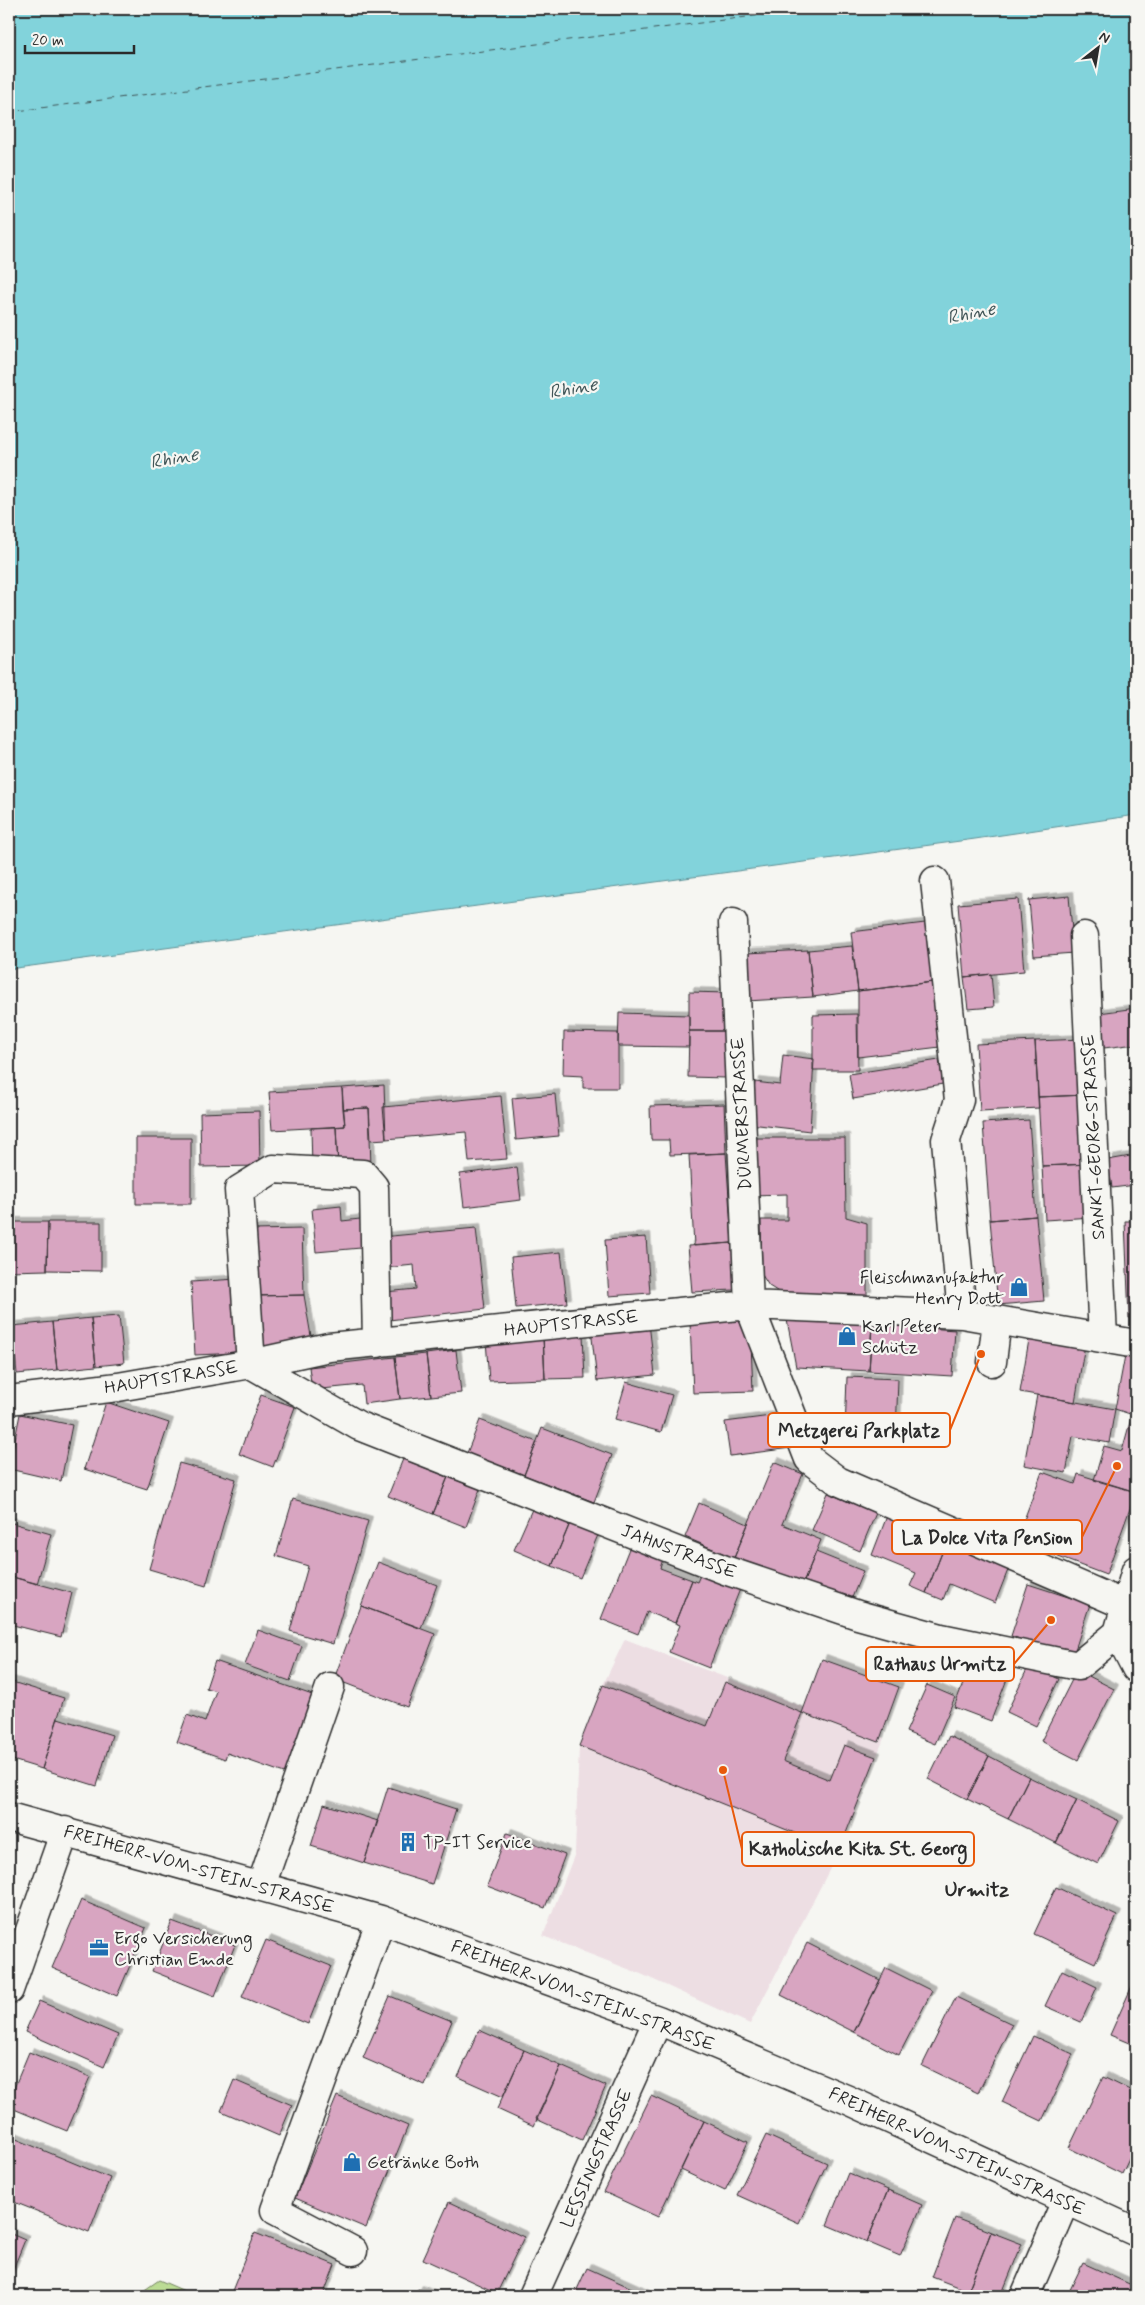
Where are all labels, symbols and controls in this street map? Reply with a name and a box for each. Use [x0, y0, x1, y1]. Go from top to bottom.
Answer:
scale bar [25, 22, 134, 54]
north arrow [1072, 22, 1122, 72]
text: N [1096, 28, 1113, 48]
text: 20 m [32, 31, 64, 51]
water label: Rhine [945, 296, 999, 330]
water label: Rhine [547, 372, 601, 405]
water label: Rhine [148, 442, 202, 475]
street label: SANKT-GEORG-STRASSE [1077, 1033, 1111, 1240]
street label: DÜRMERSTRASSE [726, 1036, 758, 1191]
place label: Fleischmanufaktur Henry Dott [860, 1266, 1005, 1311]
shop icon: Fleischmanufaktur Henry Dott [1008, 1276, 1030, 1298]
street label: HAUPTSTRASSE [503, 1305, 640, 1343]
place label: Karl Peter Schütz [862, 1315, 941, 1360]
shop icon: Karl Peter Schütz [836, 1325, 858, 1347]
street label: HAUPTSTRASSE [103, 1356, 240, 1400]
callout: Metzgerei Parkplatz [768, 1413, 950, 1447]
text: Metzgerei Parkplatz [778, 1419, 941, 1445]
street label: JAHNSTRASSE [617, 1519, 740, 1585]
callout: La Dolce Vita Pension [892, 1520, 1082, 1554]
text: La Dolce Vita Pension [901, 1526, 1073, 1551]
callout: Rathaus Urmitz [866, 1647, 1014, 1681]
text: Rathaus Urmitz [874, 1652, 1007, 1677]
street label: FREIHERR-VOM-STEIN-STRASSE [61, 1820, 337, 1920]
building icon: TP-IT Service [397, 1831, 419, 1853]
place label: TP-IT Service [423, 1831, 532, 1855]
callout: Katholische Kita St. Georg [742, 1832, 974, 1866]
text: Katholische Kita St. Georg [749, 1837, 968, 1865]
district label: Urmitz [945, 1877, 1009, 1904]
place label: Ergo Versicherung Christian Emde [114, 1927, 252, 1972]
street label: FREIHERR-VOM-STEIN-STRASSE [448, 1935, 718, 2057]
office icon: Ergo Versicherung Christian Emde [88, 1937, 110, 1959]
street label: FREIHERR-VOM-STEIN-STRASSE [825, 2082, 1089, 2222]
street label: LESSINGSTRASSE [555, 2085, 638, 2232]
shop icon: Getränke Both [341, 2151, 363, 2173]
place label: Getränke Both [367, 2151, 479, 2175]

